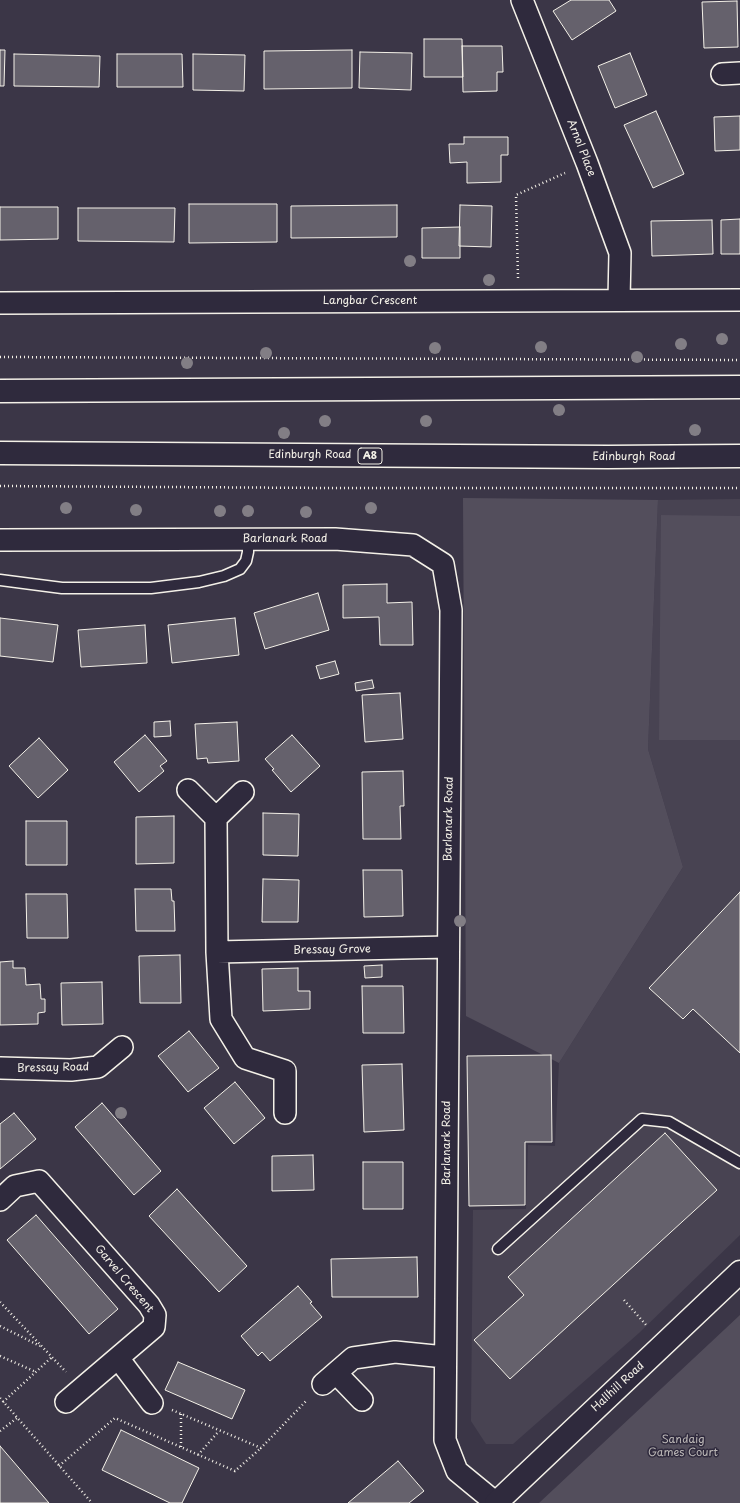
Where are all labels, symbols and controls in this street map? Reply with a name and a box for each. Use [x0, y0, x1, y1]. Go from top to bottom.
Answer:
street label: Arnol Place [564, 117, 598, 179]
street label: Langbar Crescent [323, 294, 417, 308]
street label: Edinburgh Road [269, 448, 351, 462]
road number: A8 [358, 448, 382, 464]
street label: Edinburgh Road [593, 450, 675, 464]
street label: Barlanark Road [243, 532, 327, 546]
street label: Barlanark Road [442, 776, 456, 862]
street label: Bressay Grove [293, 943, 371, 957]
street label: Bressay Road [17, 1061, 89, 1075]
street label: Barlanark Road [440, 1101, 454, 1185]
street label: Garvel Crescent [92, 1242, 156, 1316]
street label: Hallhill Road [589, 1359, 647, 1415]
park label: Sandaig Games Court [648, 1433, 718, 1459]

